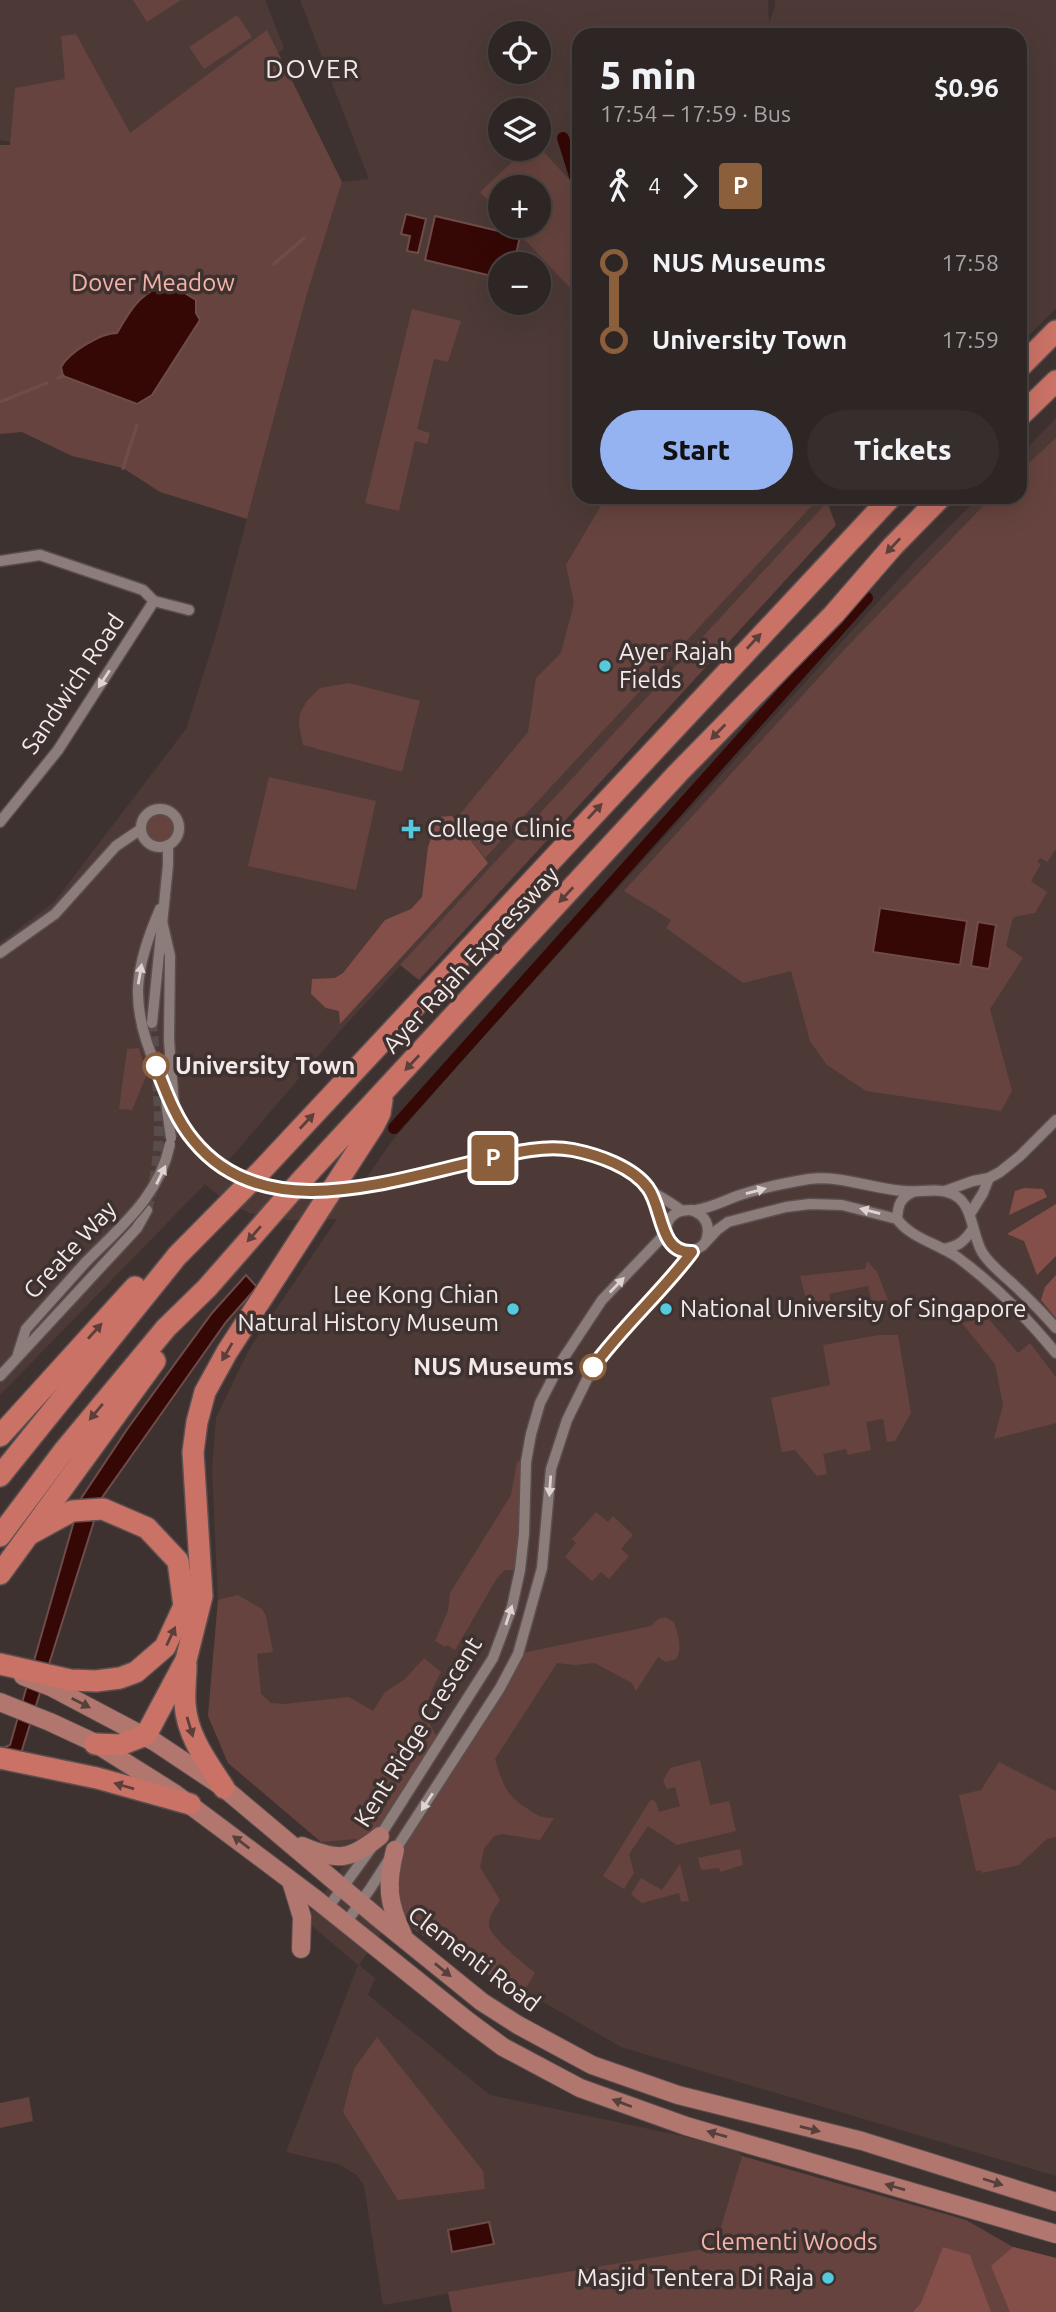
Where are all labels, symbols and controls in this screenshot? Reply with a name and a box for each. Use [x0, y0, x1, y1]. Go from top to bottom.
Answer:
map controls [488, 21, 551, 315]
button: locate [488, 21, 551, 84]
district label: DOVER [265, 54, 361, 83]
text: 5 min [600, 54, 697, 96]
text: $0.96 [934, 73, 999, 102]
button: layers [488, 98, 551, 161]
text: 17:54 – 17:59 · Bus [600, 101, 791, 126]
icon: walk [600, 167, 638, 205]
icon: forward [671, 167, 709, 205]
text: P [733, 172, 748, 199]
text: 4 [648, 173, 661, 198]
button: + [488, 175, 551, 238]
text: NUS Museums [652, 248, 826, 277]
text: 17:58 [941, 250, 999, 275]
button: − [488, 252, 551, 315]
park label: Dover Meadow [71, 269, 235, 296]
text: University Town [652, 325, 847, 354]
text: 17:59 [941, 327, 999, 352]
button: Start [600, 410, 793, 490]
button: Tickets [807, 410, 999, 490]
one-way arrow [886, 537, 902, 554]
street label: Sandwich Road [16, 609, 129, 759]
one-way arrow [746, 632, 762, 650]
place label: Ayer Rajah Fields [619, 638, 733, 693]
marker: Ayer Rajah Fields [597, 658, 613, 674]
one-way arrow [97, 669, 110, 689]
one-way arrow [710, 723, 726, 740]
one-way arrow [587, 803, 603, 820]
place label: College Clinic [427, 815, 572, 842]
marker: College Clinic [401, 819, 421, 839]
street label: Ayer Rajah Expressway [377, 861, 564, 1058]
one-way arrow [558, 886, 574, 904]
one-way arrow [135, 962, 146, 984]
place label: University Town [175, 1052, 355, 1079]
marker: University Town [143, 1053, 169, 1079]
one-way arrow [404, 1054, 420, 1072]
one-way arrow [299, 1113, 315, 1130]
line badge: P [470, 1135, 516, 1181]
text: P [485, 1144, 501, 1171]
one-way arrow [155, 1165, 167, 1185]
one-way arrow [746, 1185, 767, 1195]
street label: Create Way [18, 1195, 122, 1304]
one-way arrow [859, 1205, 881, 1216]
one-way arrow [246, 1225, 262, 1243]
one-way arrow [608, 1277, 625, 1294]
place label: Lee Kong Chian Natural History Museum [237, 1281, 499, 1336]
place label: National University of Singapore [680, 1295, 1027, 1322]
marker: Lee Kong Chian Natural History Museum [505, 1301, 521, 1317]
marker: National University of Singapore [658, 1301, 674, 1317]
one-way arrow [87, 1323, 103, 1340]
one-way arrow [221, 1343, 233, 1362]
place label: NUS Museums [413, 1353, 574, 1380]
marker: NUS Museums [580, 1354, 606, 1380]
one-way arrow [88, 1403, 104, 1421]
one-way arrow [545, 1475, 556, 1497]
one-way arrow [504, 1604, 515, 1625]
one-way arrow [165, 1626, 176, 1646]
street label: Kent Ridge Crescent [348, 1631, 487, 1832]
one-way arrow [71, 1697, 91, 1708]
one-way arrow [186, 1717, 196, 1738]
one-way arrow [114, 1780, 135, 1790]
one-way arrow [420, 1792, 433, 1812]
one-way arrow [232, 1836, 250, 1850]
street label: Clementi Road [403, 1900, 546, 2017]
one-way arrow [435, 1962, 452, 1977]
one-way arrow [611, 2098, 632, 2109]
one-way arrow [799, 2124, 821, 2135]
one-way arrow [706, 2129, 727, 2139]
one-way arrow [983, 2178, 1004, 2188]
one-way arrow [884, 2181, 905, 2191]
park label: Clementi Woods [700, 2228, 878, 2255]
place label: Masjid Tentera Di Raja [577, 2264, 814, 2291]
marker: Masjid Tentera Di Raja [820, 2270, 836, 2286]

